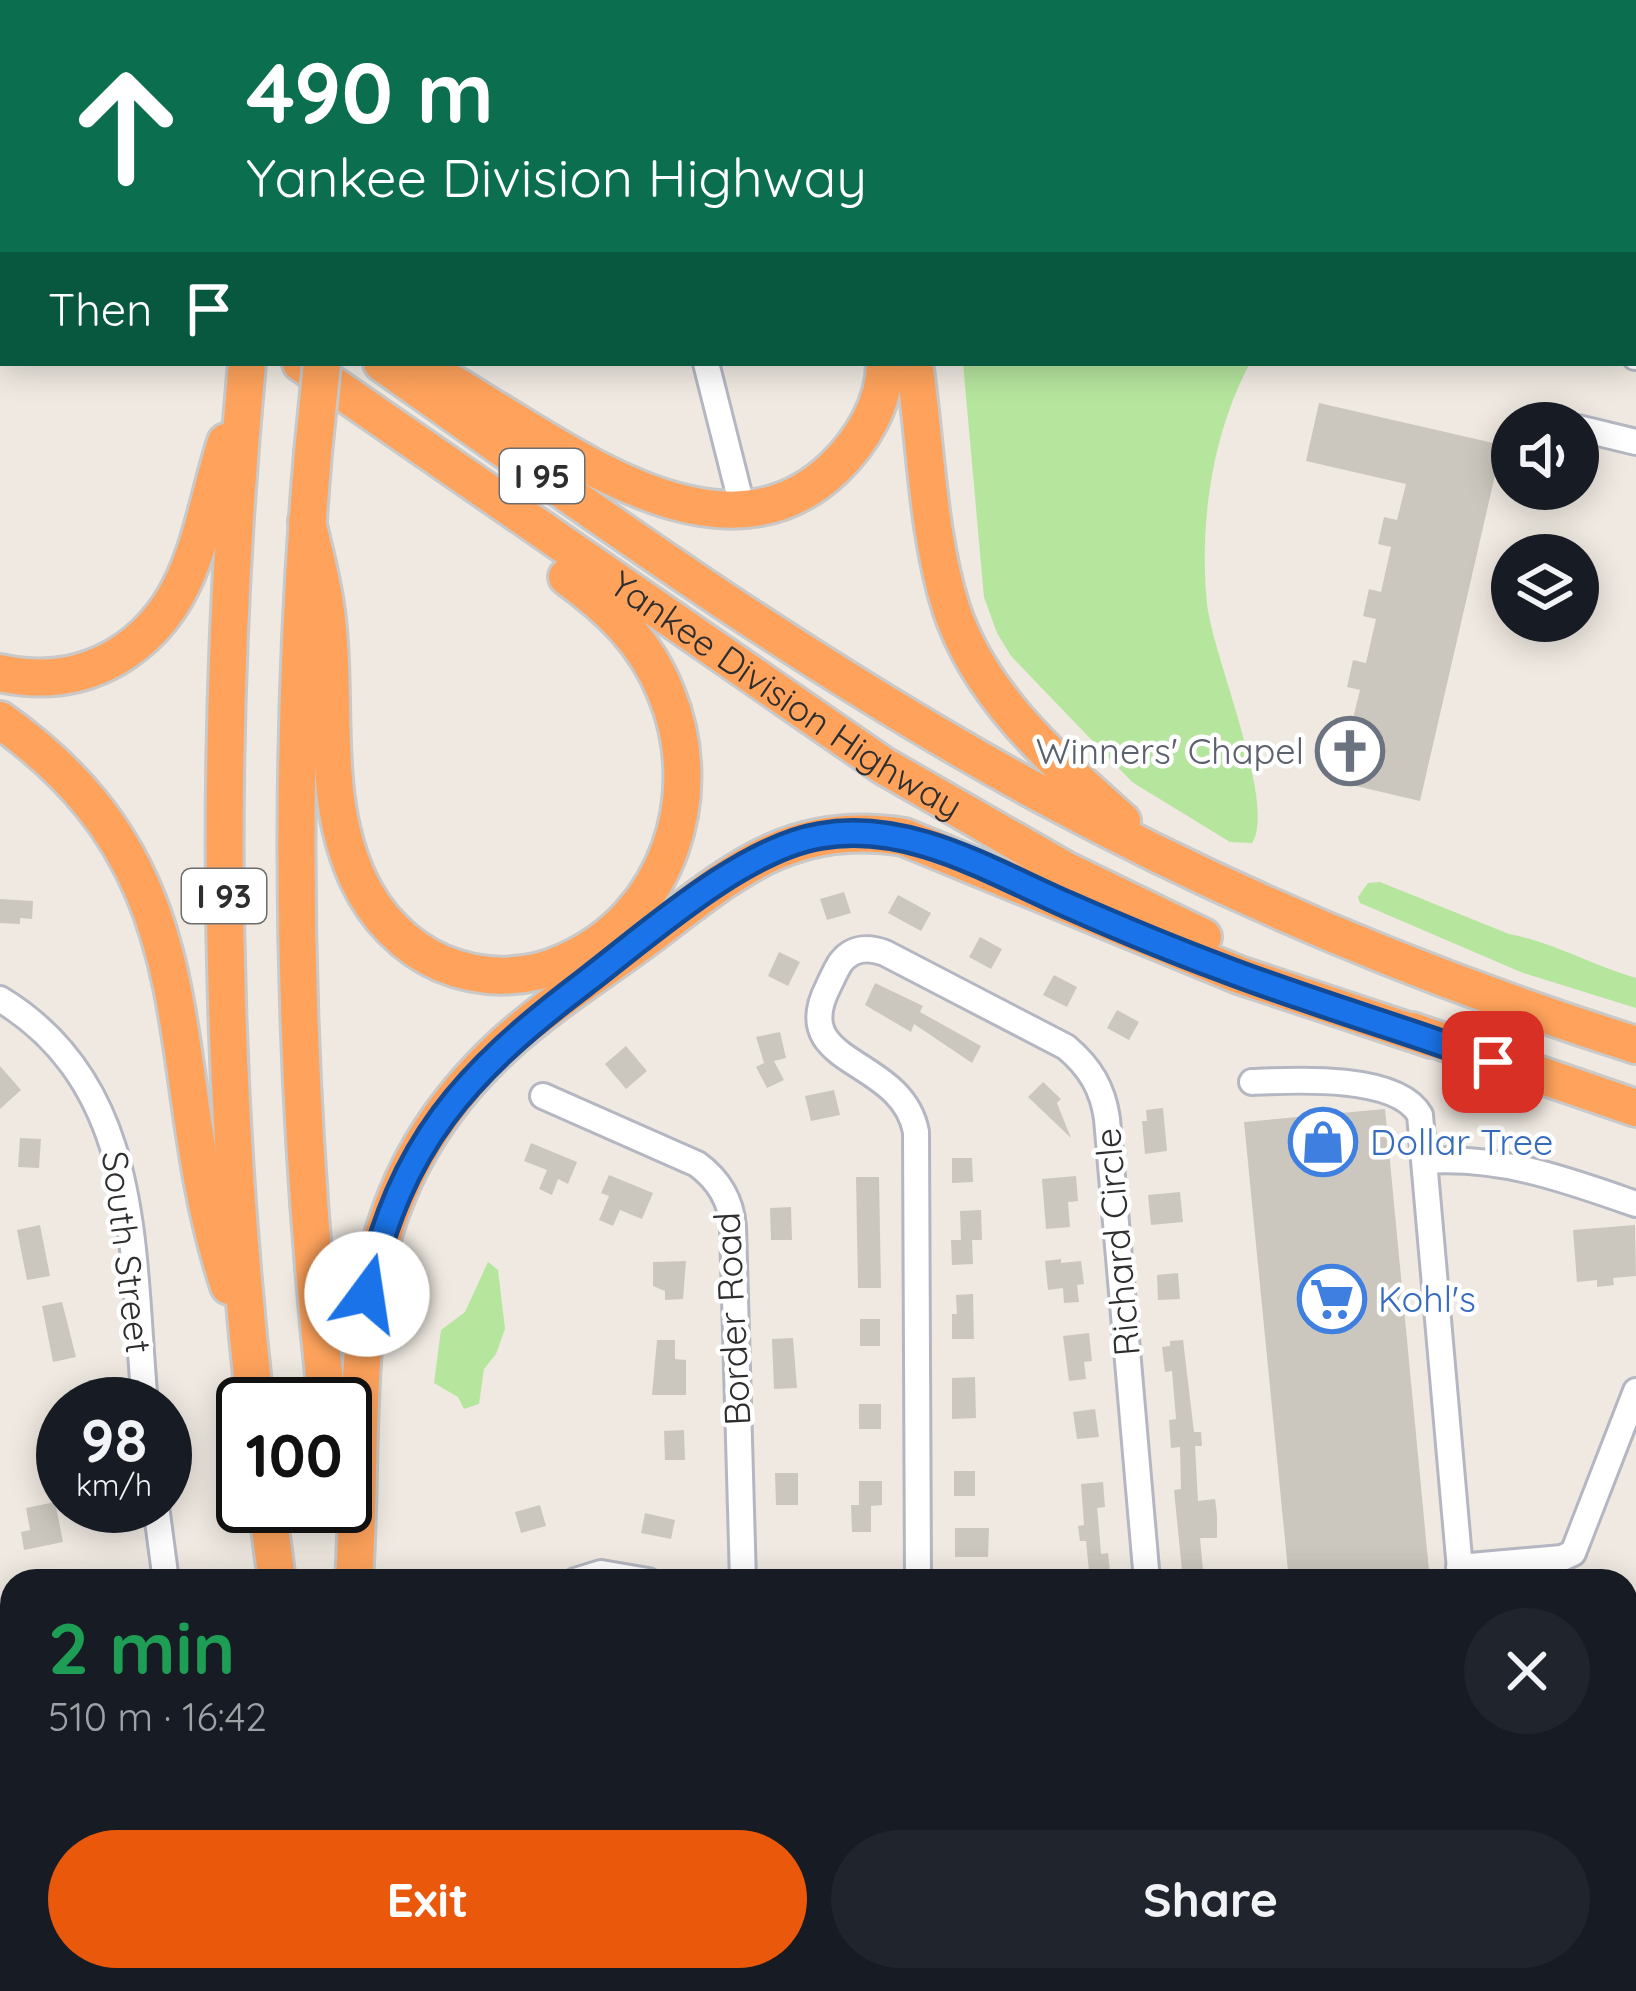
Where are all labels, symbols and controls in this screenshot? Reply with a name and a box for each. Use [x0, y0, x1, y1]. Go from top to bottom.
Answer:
text: 490 m [246, 39, 494, 144]
icon: ahead [48, 48, 204, 204]
text: Yankee Division Highway [246, 143, 867, 211]
icon: arrive [176, 276, 242, 342]
text: Then [48, 281, 152, 337]
map controls [1491, 402, 1599, 642]
button: sound [1491, 402, 1599, 510]
road number: I 95 [500, 449, 584, 503]
button: layers [1491, 534, 1599, 642]
street label: Yankee Division Highway [602, 561, 970, 828]
church icon: Winners' Chapel [1315, 716, 1385, 786]
place label: Winners' Chapel [1036, 728, 1304, 773]
road number: I 93 [182, 869, 266, 923]
pin [1442, 1011, 1544, 1113]
icon: arrive [1460, 1029, 1526, 1095]
shop icon: Dollar Tree [1288, 1107, 1358, 1177]
place label: Dollar Tree [1370, 1119, 1553, 1164]
street label: Richard Circle [1084, 1126, 1149, 1358]
street label: South Street [93, 1148, 162, 1356]
street label: Border Road [703, 1211, 760, 1427]
position arrow [304, 1231, 430, 1357]
supermarket icon: Kohl's [1297, 1264, 1367, 1334]
place label: Kohl's [1378, 1276, 1476, 1321]
speed limit sign: 100 [216, 1377, 372, 1533]
text: 98 [81, 1402, 147, 1477]
text: km/h [76, 1466, 152, 1504]
text: 2 min [48, 1602, 235, 1692]
button: close [1464, 1608, 1590, 1734]
text: 510 m · 16:42 [48, 1692, 267, 1741]
button: Exit [48, 1830, 807, 1968]
button: Share [831, 1830, 1590, 1968]

